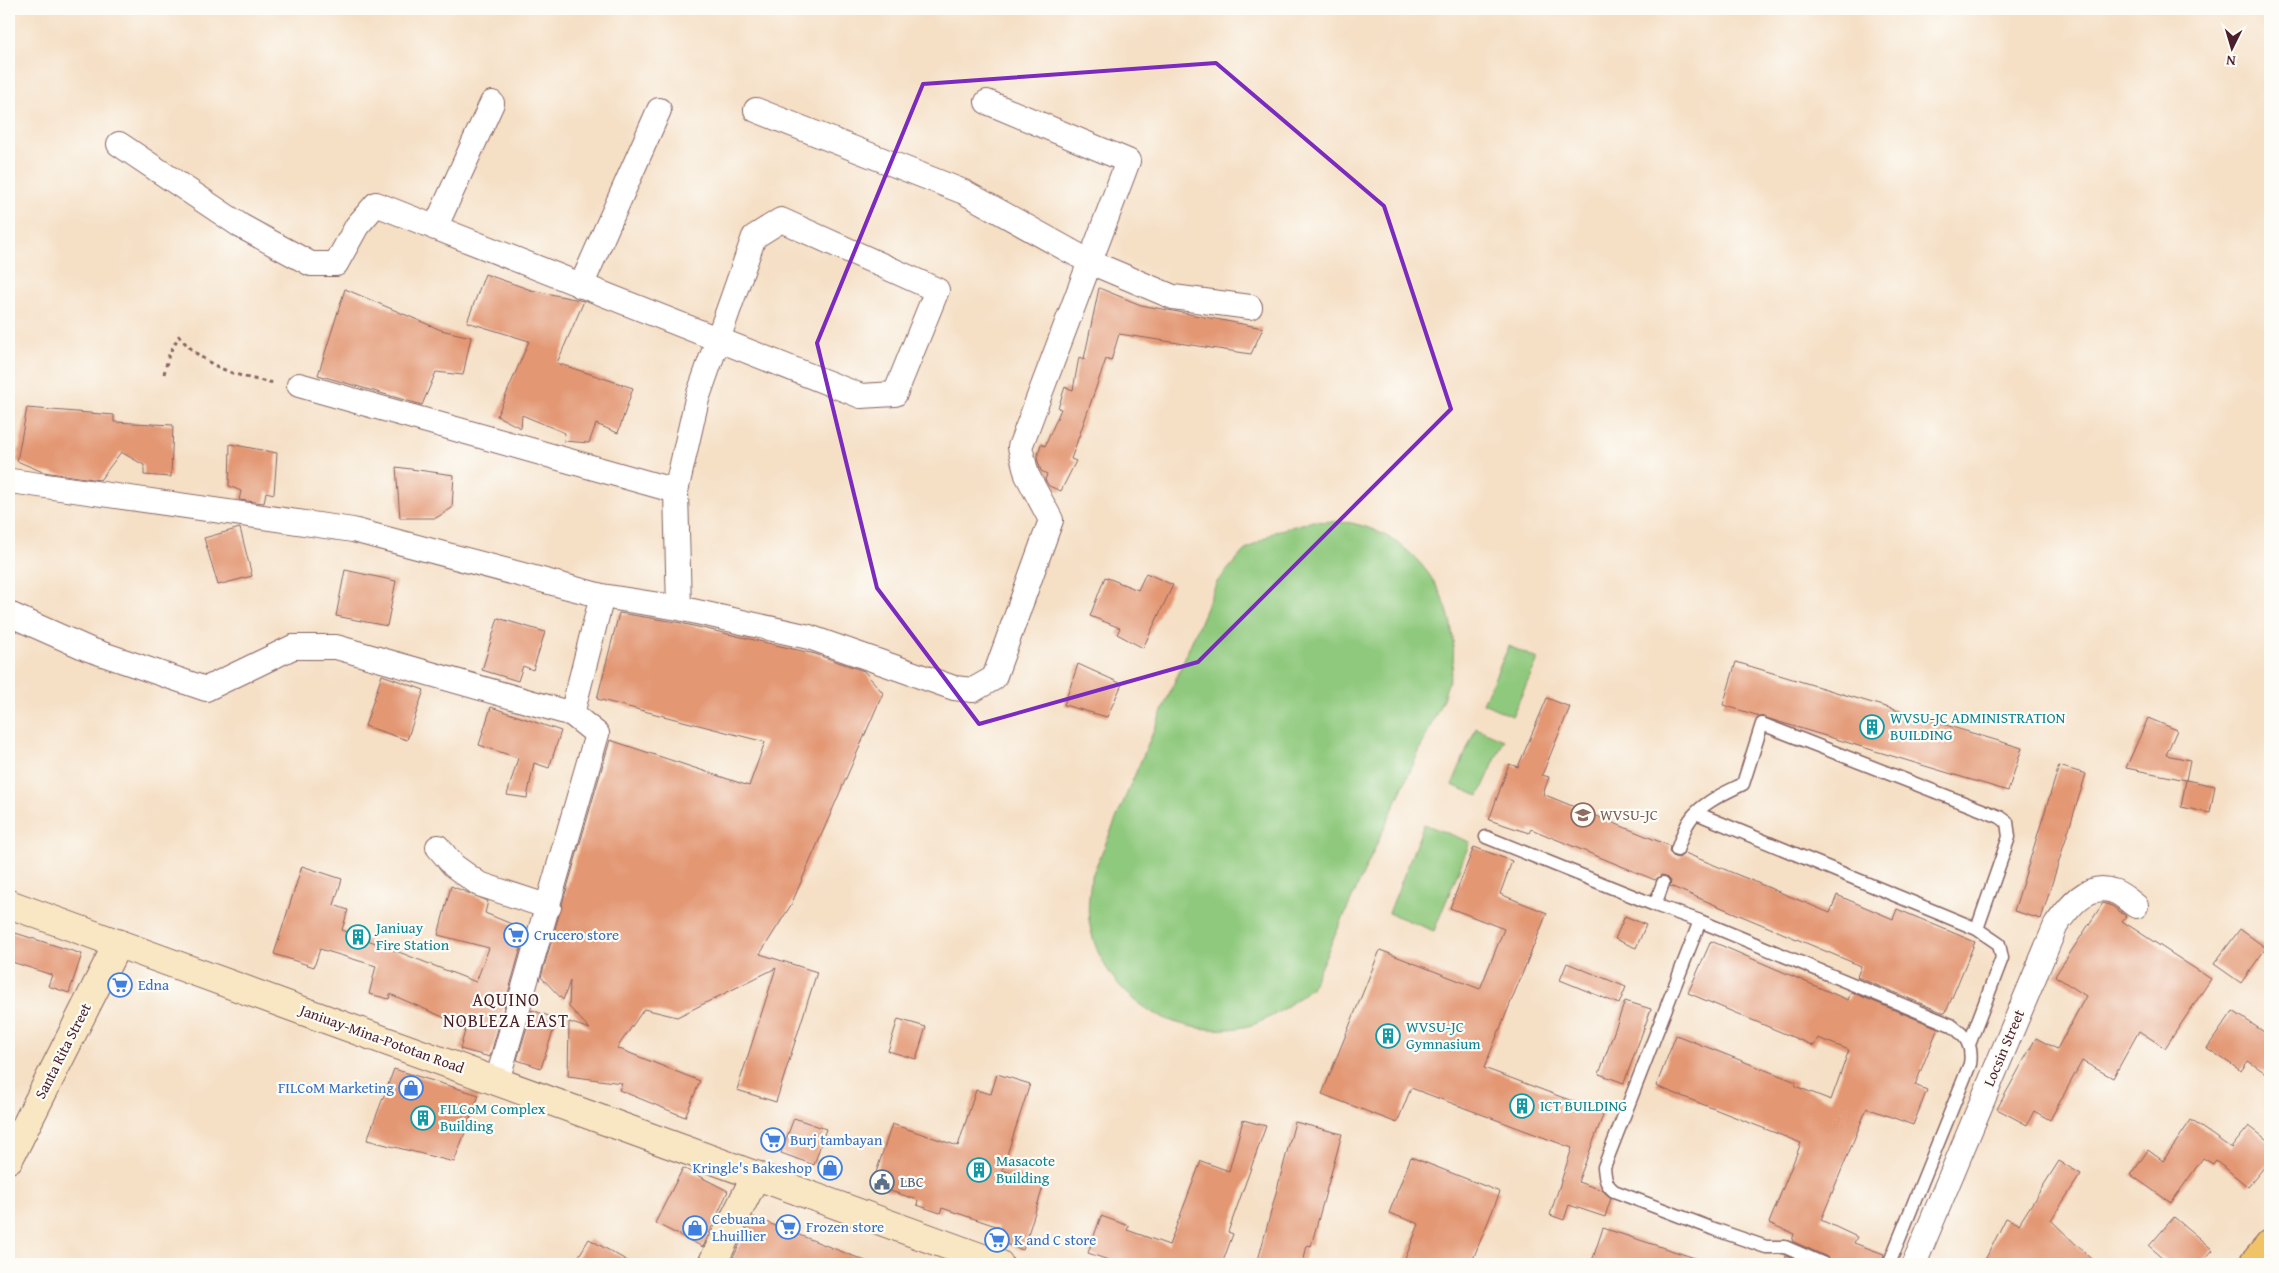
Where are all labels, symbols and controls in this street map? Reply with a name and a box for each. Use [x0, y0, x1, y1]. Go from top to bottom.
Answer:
north arrow [2206, 22, 2256, 72]
text: N [2225, 51, 2236, 71]
place label: WVSU-JC ADMINISTRATION BUILDING [1890, 707, 2066, 745]
building icon: WVSU-JC ADMINISTRATION BUILDING [1859, 714, 1885, 740]
school or university icon: WVSU-JC [1570, 802, 1596, 828]
place label: WVSU-JC [1600, 804, 1658, 825]
place label: Janiuay Fire Station [374, 917, 450, 955]
supermarket icon: Crucero store [503, 922, 529, 948]
building icon: Janiuay Fire Station [345, 924, 371, 950]
place label: Crucero store [534, 924, 619, 945]
supermarket icon: Edna [107, 972, 133, 998]
place label: Edna [138, 974, 169, 995]
district label: AQUINO NOBLEZA EAST [443, 986, 569, 1034]
street label: Janiuay-Mina-Pototan Road [295, 998, 467, 1078]
street label: Santa Rita Street [29, 999, 96, 1102]
street label: Locsin Street [1978, 1006, 2029, 1089]
place label: WVSU-JC Gymnasium [1406, 1016, 1481, 1054]
building icon: WVSU-JC Gymnasium [1375, 1023, 1401, 1049]
shop icon: FILCoM Marketing [398, 1075, 424, 1101]
place label: FILCoM Marketing [278, 1077, 395, 1098]
building icon: ICT BUILDING [1509, 1093, 1535, 1119]
place label: ICT BUILDING [1540, 1095, 1627, 1116]
place label: FILCoM Complex Building [440, 1098, 546, 1136]
building icon: FILCoM Complex Building [410, 1105, 436, 1131]
supermarket icon: Burj tambayan [760, 1127, 786, 1153]
place label: Burj tambayan [790, 1129, 883, 1150]
place label: Masacote Building [996, 1150, 1055, 1188]
shop icon: Kringle's Bakeshop [817, 1155, 843, 1181]
place label: Kringle's Bakeshop [692, 1157, 812, 1178]
building icon: Masacote Building [966, 1157, 992, 1183]
public building icon: LBC [869, 1169, 895, 1195]
place label: LBC [900, 1171, 924, 1192]
place label: Cebuana Lhuillier [712, 1208, 766, 1246]
supermarket icon: Frozen store [775, 1214, 801, 1240]
shop icon: Cebuana Lhuillier [682, 1215, 708, 1241]
place label: Frozen store [806, 1216, 884, 1237]
supermarket icon: K and C store [984, 1227, 1010, 1253]
place label: K and C store [1014, 1229, 1096, 1250]

